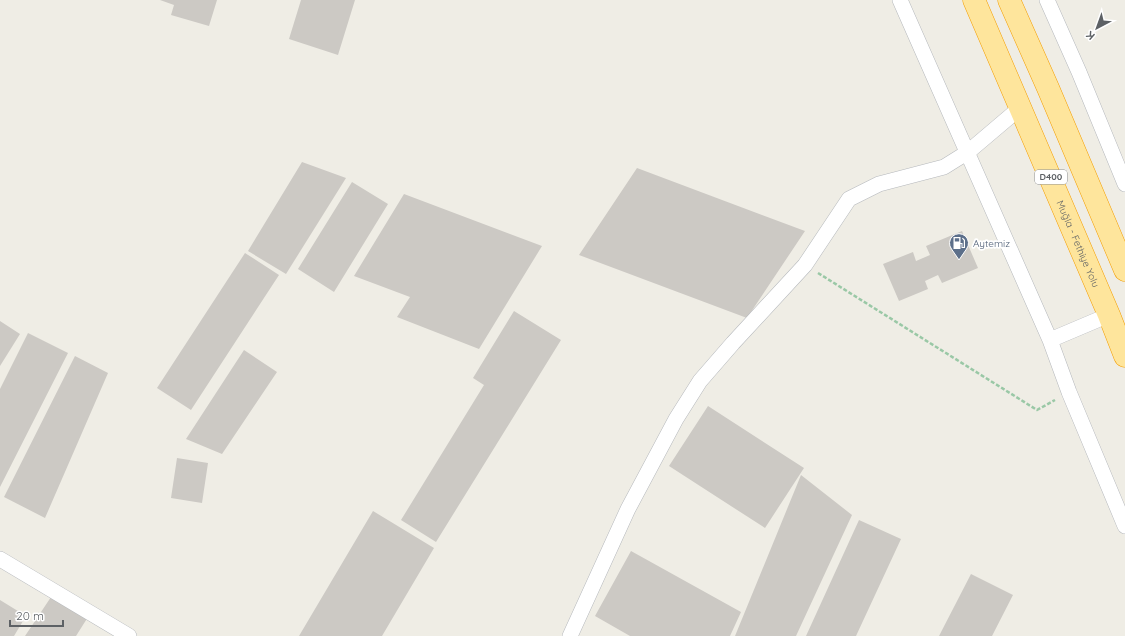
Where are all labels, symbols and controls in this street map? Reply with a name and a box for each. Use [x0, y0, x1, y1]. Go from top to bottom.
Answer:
north arrow [1077, 8, 1117, 48]
text: K [1083, 28, 1098, 43]
road number: D400 [1035, 170, 1067, 184]
street label: Muğla - Fethiye Yolu [1054, 198, 1102, 289]
fuel station icon: Aytemiz [948, 232, 970, 260]
place label: Aytemiz [973, 237, 1010, 250]
scale bar [10, 602, 63, 628]
text: 20 m [16, 608, 44, 623]

